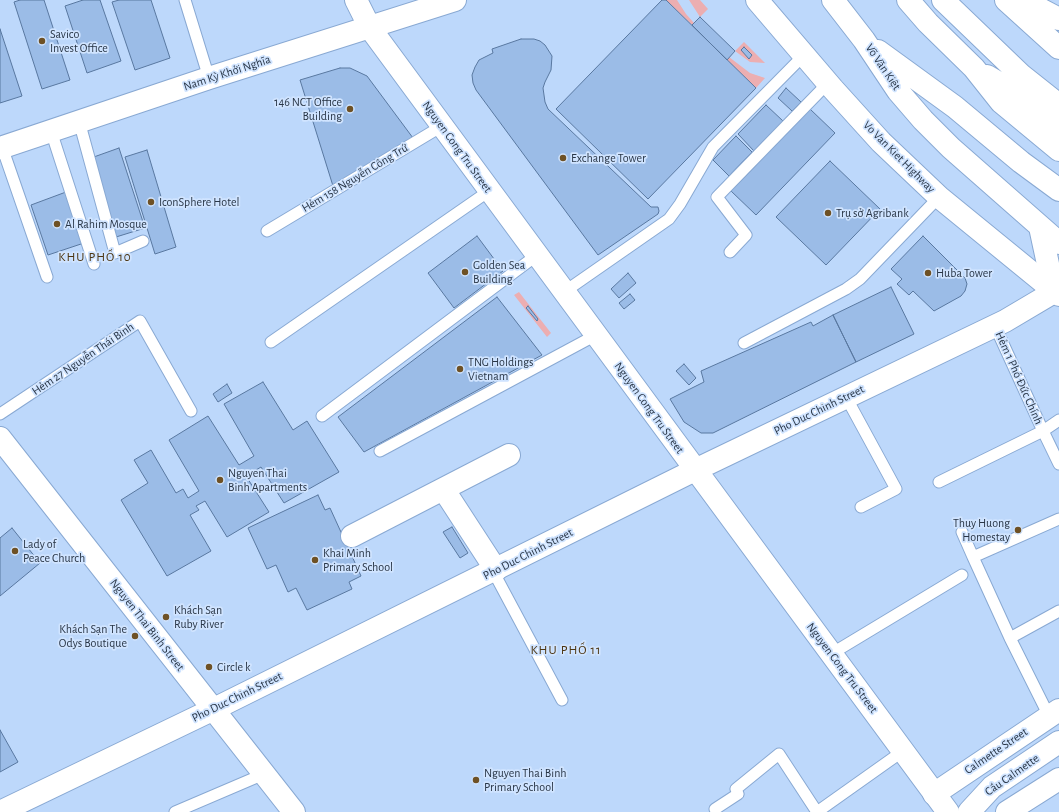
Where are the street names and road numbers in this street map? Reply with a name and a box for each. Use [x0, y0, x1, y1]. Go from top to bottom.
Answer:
street label: Võ Văn Kiệt [862, 41, 904, 93]
street label: Nam Kỳ Khởi Nghĩa [182, 52, 272, 94]
street label: Nguyen Cong Tru Street [419, 98, 495, 196]
street label: Vo Van Kiet Highway [860, 118, 938, 196]
street label: Hẻm 158 Nguyễn Công Trứ [299, 141, 411, 215]
street label: Hẻm 27 Nguyễn Thái Bình [29, 319, 137, 399]
street label: Hẻm 1 Phó Ðức Chính [992, 329, 1046, 427]
street label: Nguyen Cong Tru Street [611, 359, 687, 457]
street label: Pho Duc Chinh Street [771, 382, 867, 438]
street label: Pho Duc Chinh Street [481, 525, 575, 583]
street label: Nguyen Thai Binh Street [107, 576, 187, 674]
street label: Nguyen Cong Tru Street [803, 620, 881, 716]
street label: Pho Duc Chinh Street [189, 669, 285, 725]
street label: Calmette Street [962, 725, 1030, 777]
street label: Cầu Calmette [982, 751, 1042, 799]

